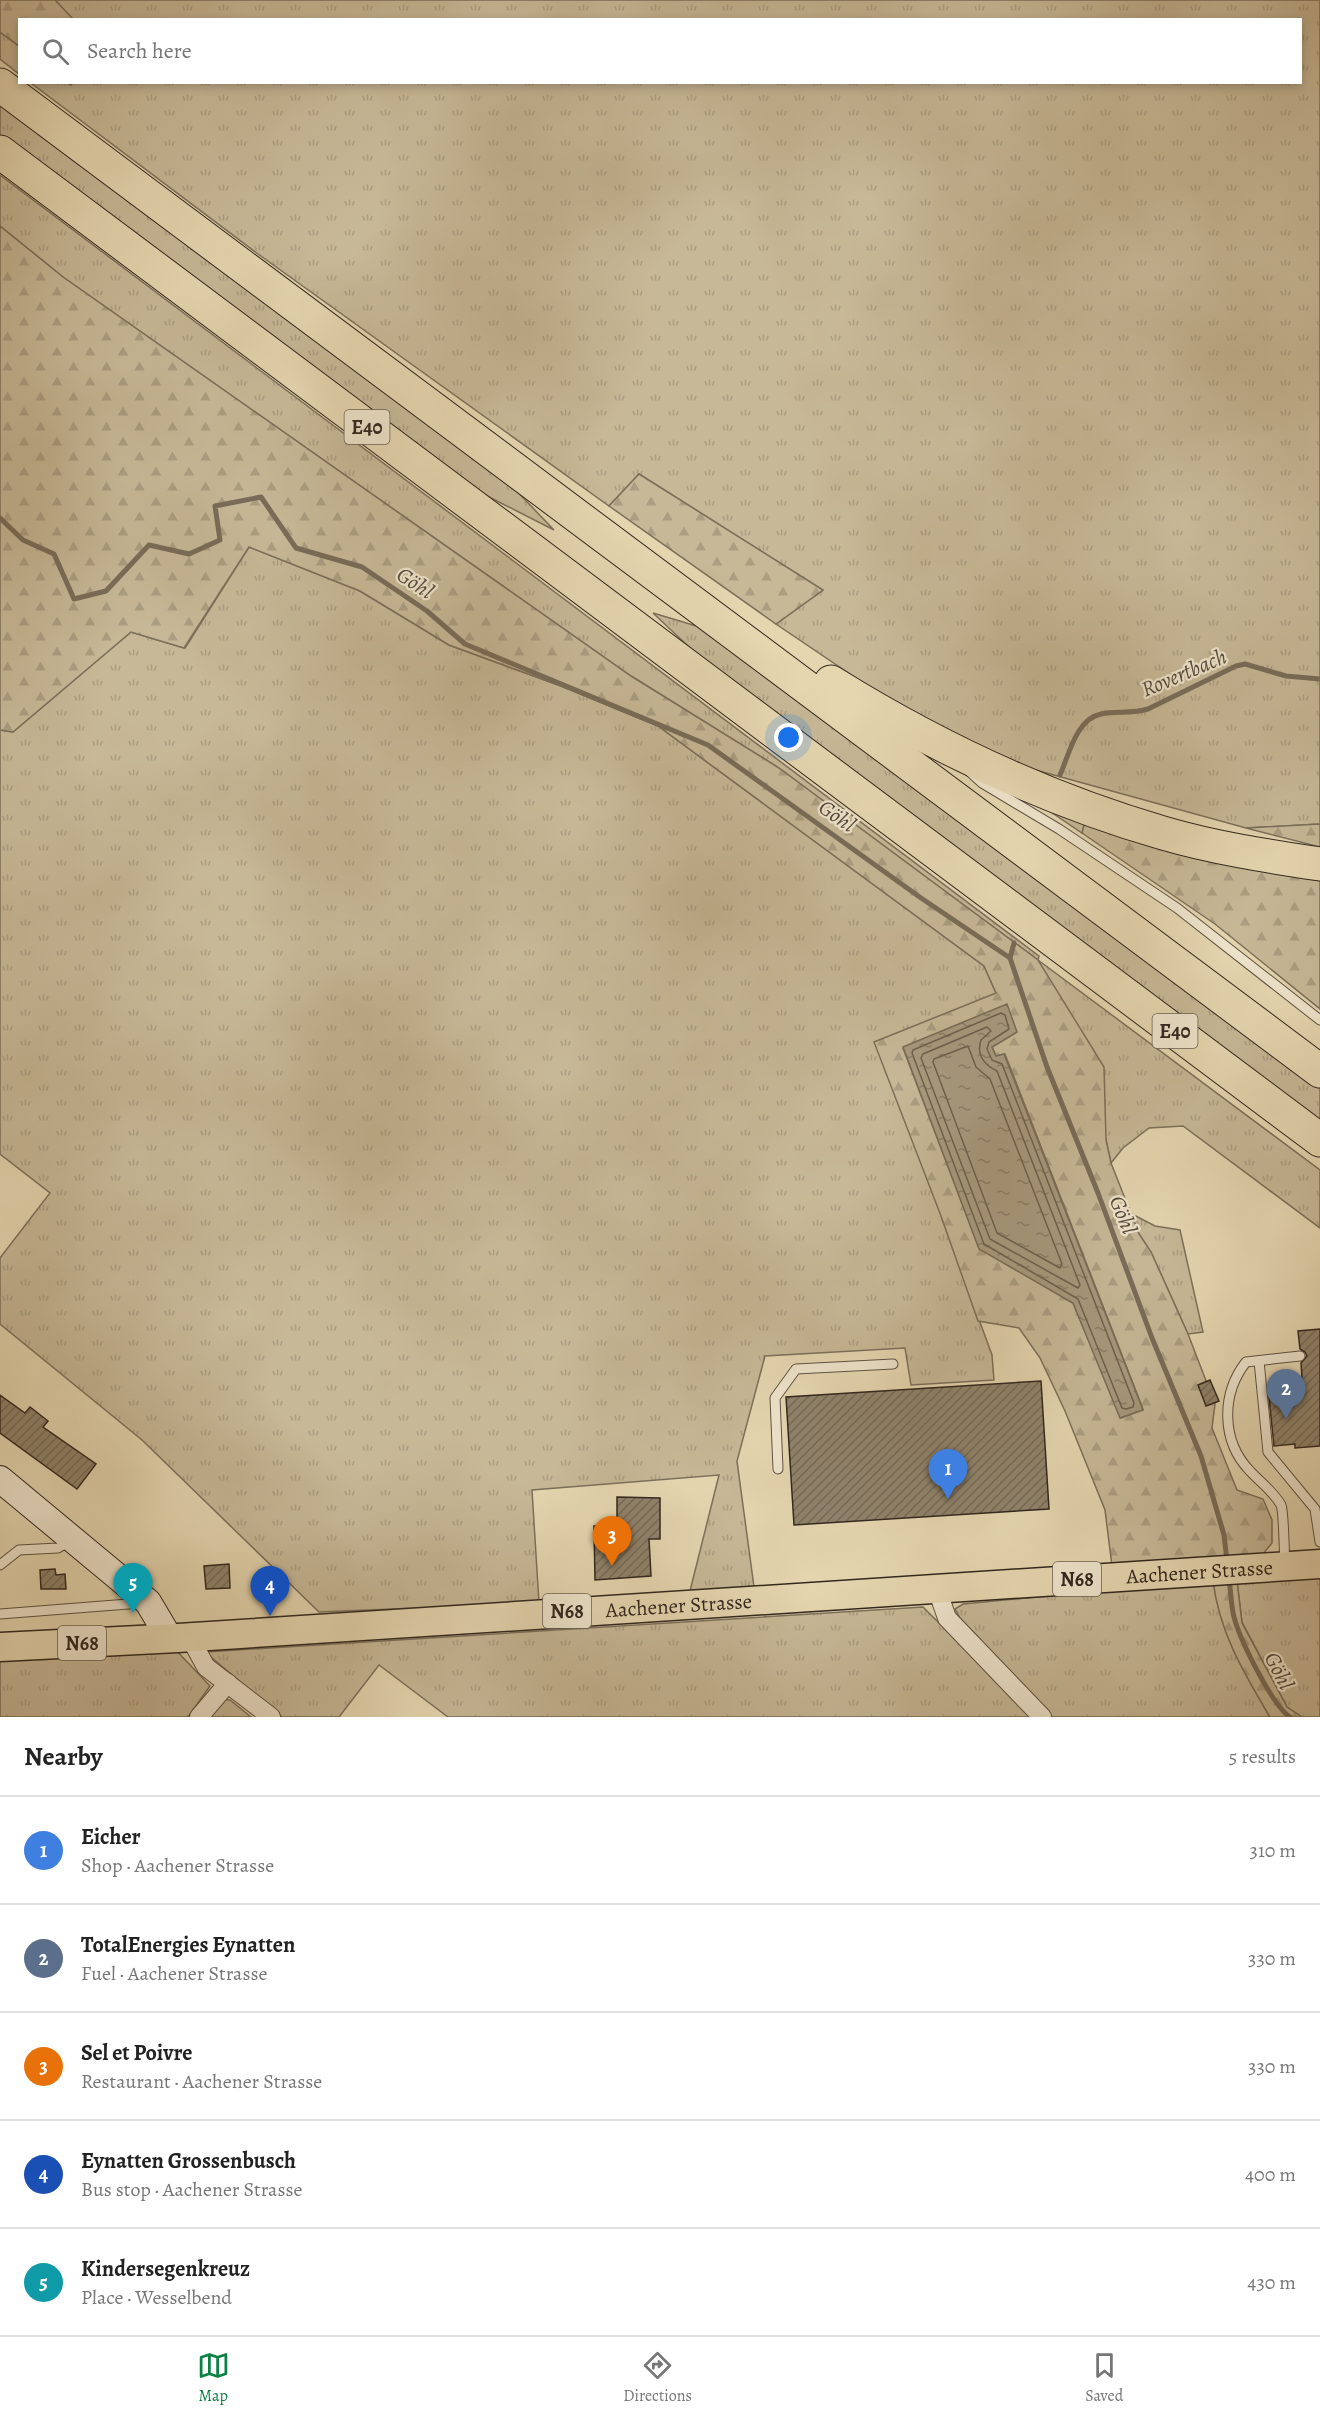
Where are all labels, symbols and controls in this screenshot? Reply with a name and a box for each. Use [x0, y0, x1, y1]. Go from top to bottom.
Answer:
search box [18, 18, 1302, 84]
icon: search [39, 35, 72, 68]
text: Search here [87, 36, 192, 66]
road number: E40 [344, 410, 389, 444]
water label: Göhl [390, 560, 440, 607]
water label: Rovertbach [1137, 642, 1231, 704]
your location [774, 723, 803, 752]
water label: Göhl [812, 793, 862, 840]
road number: E40 [1152, 1014, 1198, 1048]
water label: Göhl [1102, 1191, 1144, 1239]
pin: 2 [1266, 1370, 1306, 1419]
pin: 1 [928, 1450, 968, 1499]
pin: 3 [592, 1516, 632, 1566]
street label: Aachener Strasse [1124, 1553, 1274, 1591]
road number: N68 [1053, 1562, 1101, 1596]
pin: 5 [114, 1564, 152, 1613]
pin: 4 [250, 1566, 290, 1616]
street label: Aachener Strasse [604, 1587, 753, 1624]
road number: N68 [543, 1594, 591, 1628]
road number: N68 [58, 1626, 106, 1660]
water label: Göhl [1257, 1647, 1301, 1696]
text: Nearby [24, 1739, 103, 1774]
text: 5 results [1229, 1743, 1296, 1770]
text: Eicher [81, 1822, 141, 1852]
text: 1 [40, 1837, 47, 1864]
text: 310 m [1250, 1837, 1296, 1864]
text: Shop · Aachener Strasse [81, 1852, 274, 1879]
text: TotalEnergies Eynatten [81, 1930, 295, 1960]
text: 2 [39, 1945, 48, 1972]
text: 330 m [1248, 1945, 1296, 1972]
text: Fuel · Aachener Strasse [81, 1960, 267, 1987]
text: Sel et Poivre [81, 2038, 192, 2068]
text: 3 [39, 2053, 48, 2080]
text: 330 m [1248, 2053, 1296, 2080]
text: Restaurant · Aachener Strasse [81, 2068, 322, 2095]
text: Eynatten Grossenbusch [81, 2146, 296, 2176]
text: 4 [39, 2161, 48, 2188]
text: 400 m [1245, 2161, 1296, 2188]
text: Bus stop · Aachener Strasse [81, 2176, 302, 2203]
text: Kindersegenkreuz [81, 2254, 250, 2284]
text: 5 [39, 2269, 48, 2296]
text: 430 m [1247, 2269, 1296, 2296]
text: Place · Wesselbend [81, 2284, 232, 2311]
tab: Map [197, 2349, 230, 2407]
tab: Directions [623, 2349, 692, 2407]
tab: Saved [1085, 2349, 1123, 2407]

